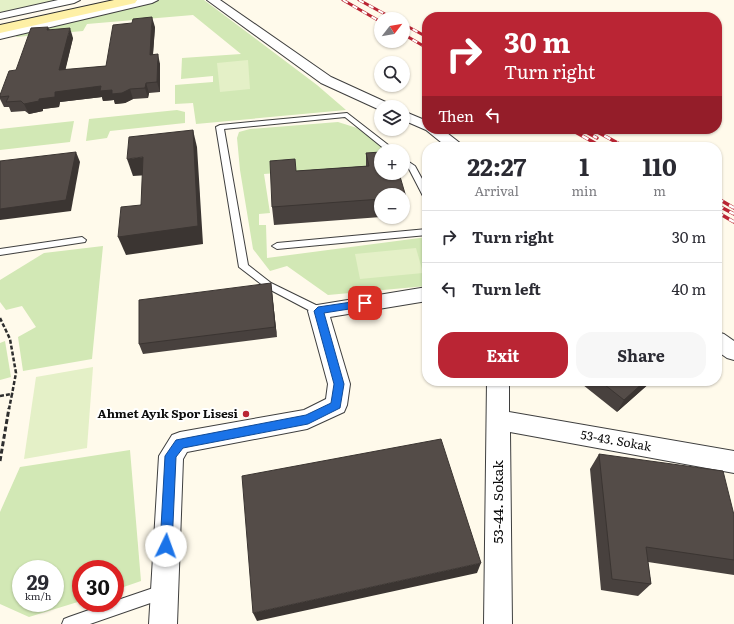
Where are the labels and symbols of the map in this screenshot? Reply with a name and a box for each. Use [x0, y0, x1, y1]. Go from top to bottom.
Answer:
north arrow [374, 12, 410, 48]
pin [348, 286, 382, 320]
place label: Ahmet Ayık Spor Lisesi [98, 404, 239, 422]
marker: Ahmet Ayık Spor Lisesi [241, 409, 251, 419]
street label: 53-43. Sokak [579, 425, 654, 455]
street label: 53-44. Sokak [487, 460, 507, 544]
position arrow [145, 525, 187, 567]
speed limit sign: 30 [72, 560, 124, 612]

